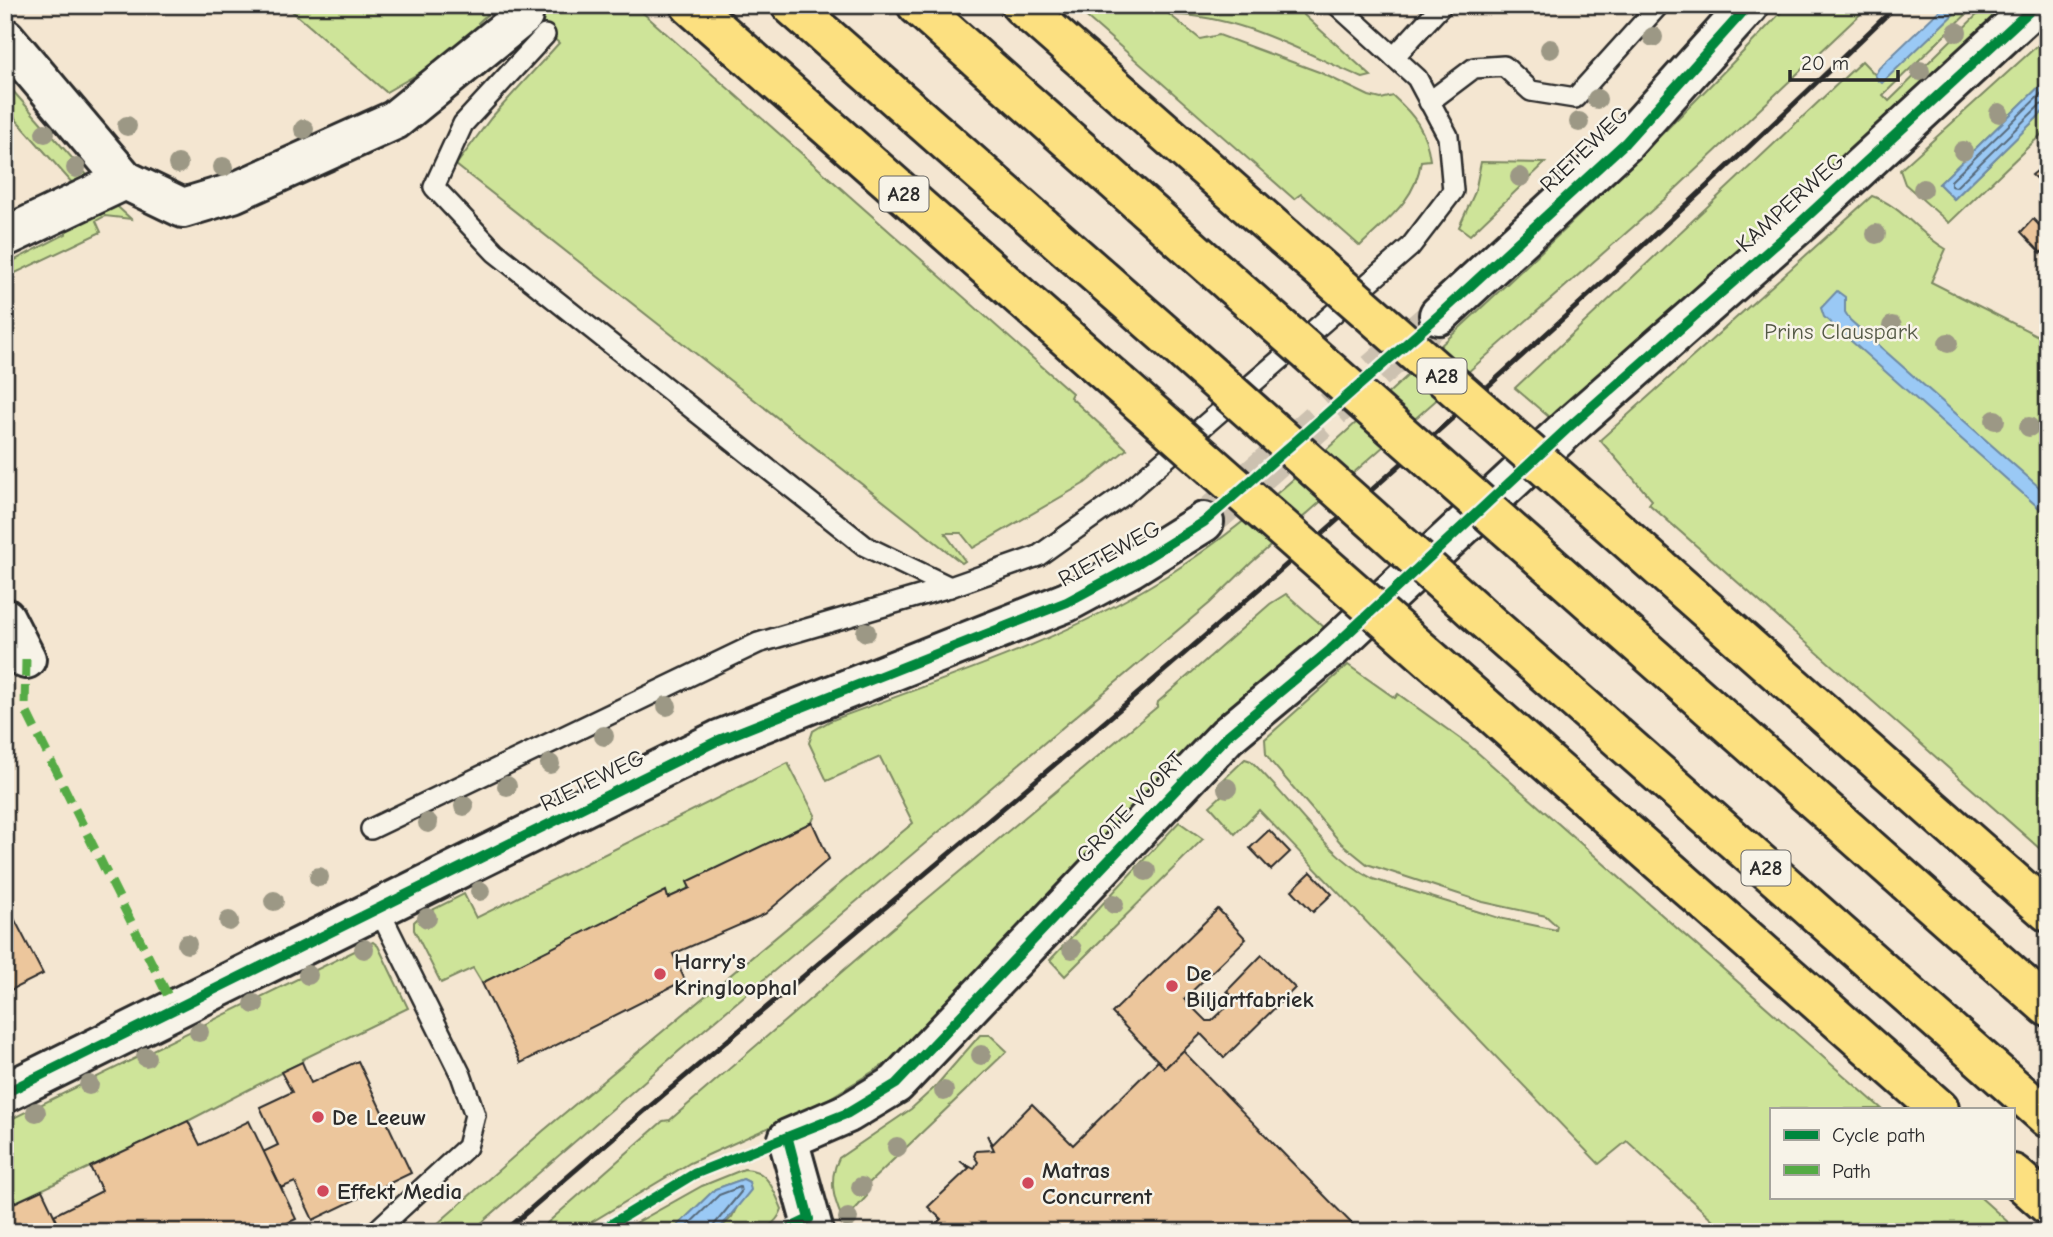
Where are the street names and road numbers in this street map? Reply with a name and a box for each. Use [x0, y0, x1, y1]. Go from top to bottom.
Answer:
street label: RIETEWEG [1534, 101, 1634, 198]
street label: KAMPERWEG [1731, 147, 1850, 258]
road number: A28 [880, 176, 928, 212]
road number: A28 [1418, 358, 1466, 394]
street label: RIETEWEG [1053, 514, 1165, 593]
street label: RIETEWEG [536, 744, 649, 817]
street label: GROTE VOORT [1071, 746, 1190, 869]
road number: A28 [1742, 850, 1790, 886]

